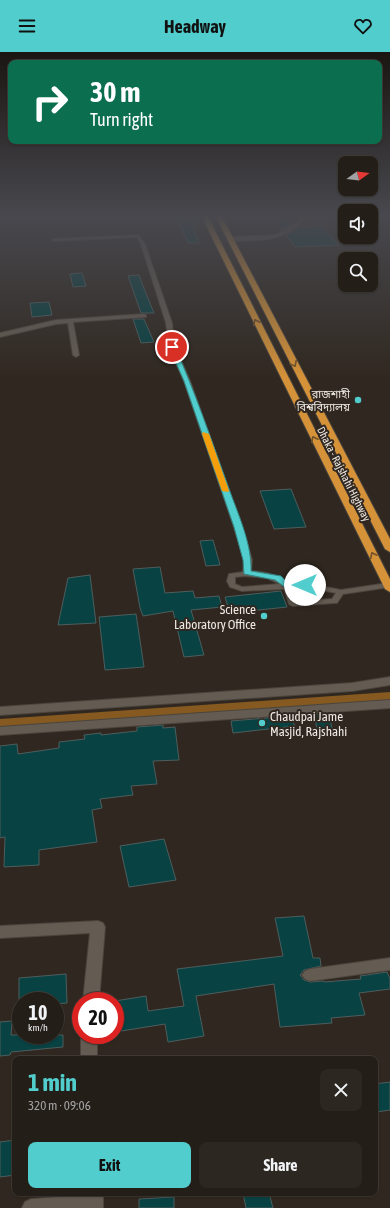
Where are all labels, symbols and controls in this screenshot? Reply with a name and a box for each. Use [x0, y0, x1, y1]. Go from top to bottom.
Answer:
icon: menu [16, 15, 38, 37]
icon: heart [352, 15, 374, 37]
text: Headway [164, 16, 226, 37]
icon: right [24, 76, 76, 128]
text: 30 m [90, 76, 140, 108]
text: Turn right [90, 109, 153, 130]
north arrow [338, 156, 378, 196]
map controls [338, 156, 378, 292]
button: sound [338, 204, 378, 244]
button: search [338, 252, 378, 292]
one-way arrow [253, 319, 260, 327]
pin [155, 330, 189, 364]
icon: arrive [161, 336, 183, 358]
one-way arrow [289, 360, 297, 368]
place label: রাজশাহী বিশ্ববিদ্যালয় [296, 388, 351, 413]
marker: রাজশাহী বিশ্ববিদ্যালয় [353, 395, 363, 405]
street label: Dhaka - Rajshahi Highway [315, 425, 373, 524]
one-way arrow [311, 435, 319, 443]
one-way arrow [370, 551, 377, 559]
position arrow [284, 564, 326, 606]
place label: Science Laboratory Office [174, 602, 256, 632]
marker: Science Laboratory Office [259, 611, 269, 621]
place label: Chaudpai Jame Masjid, Rajshahi [270, 709, 347, 739]
marker: Chaudpai Jame Masjid, Rajshahi [257, 718, 267, 728]
speed limit sign: 20 [72, 992, 124, 1044]
text: 10 [29, 1001, 47, 1024]
text: km/h [28, 1022, 48, 1033]
text: 1 min [28, 1069, 77, 1096]
button: close [320, 1069, 362, 1111]
text: 320 m · 09:06 [28, 1098, 91, 1113]
button: Exit [28, 1142, 191, 1188]
button: Share [199, 1142, 362, 1188]

